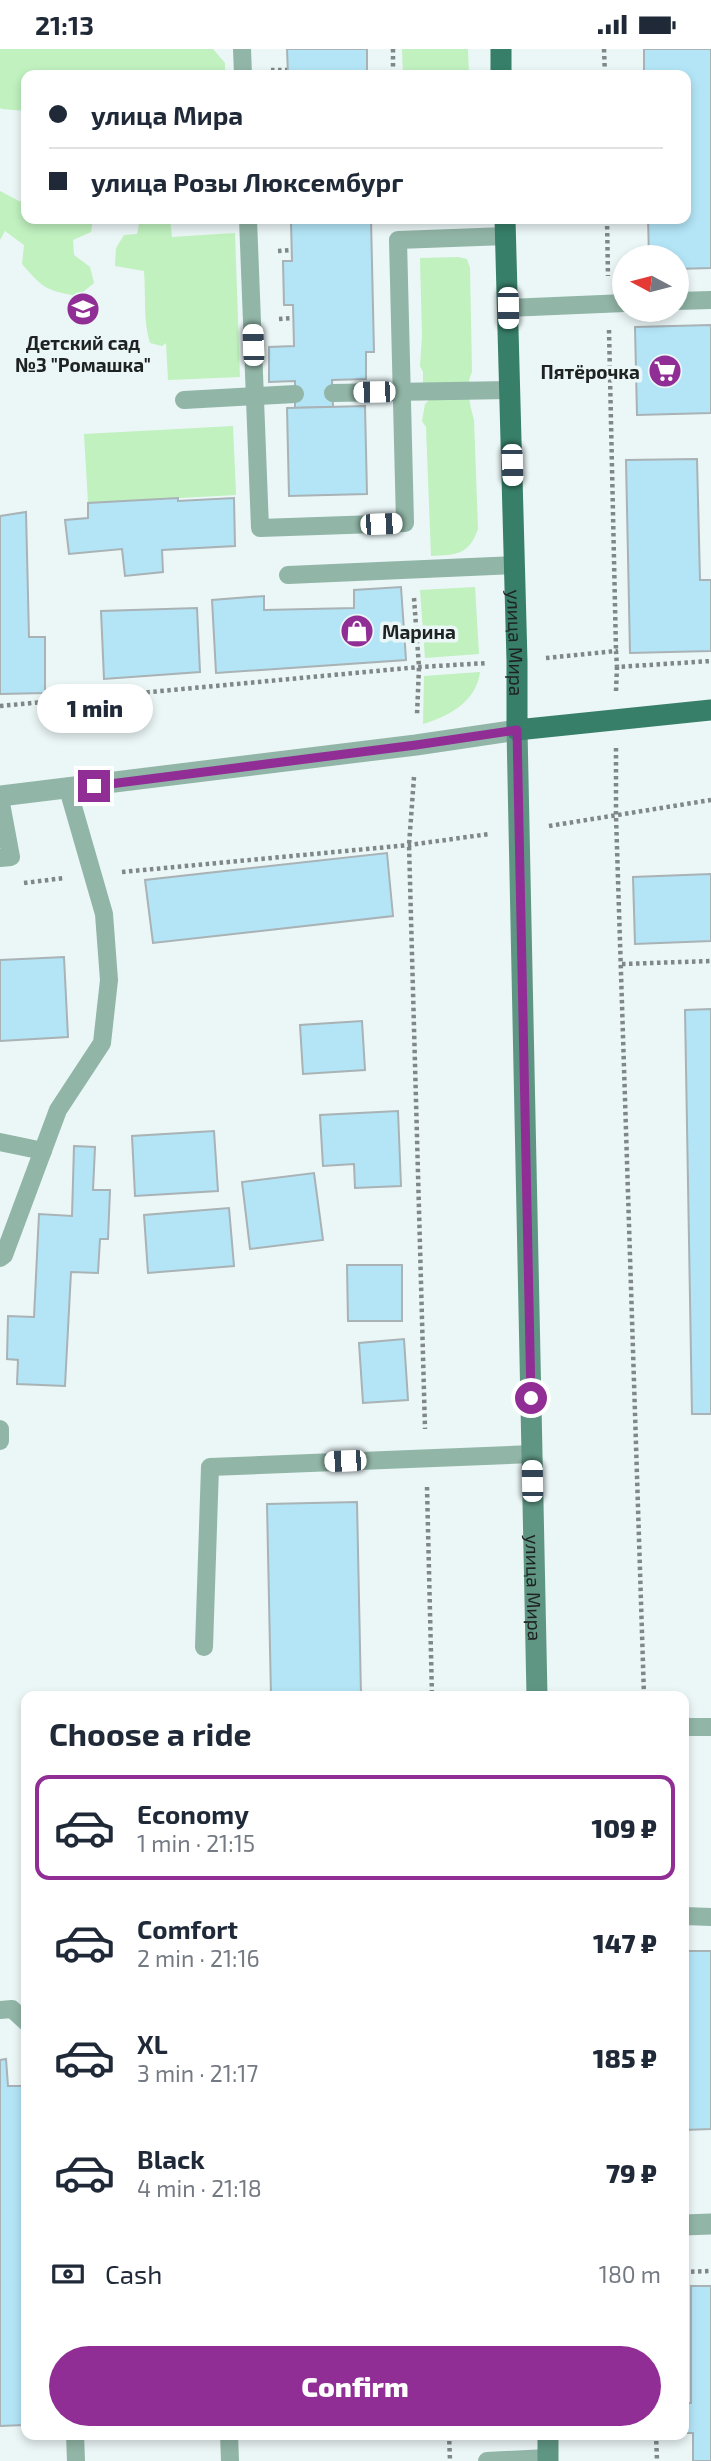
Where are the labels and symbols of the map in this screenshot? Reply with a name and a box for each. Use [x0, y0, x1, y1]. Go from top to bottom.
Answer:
north arrow [612, 245, 690, 322]
car [498, 287, 519, 329]
school or university icon: Детский сад №3 "Ромашка" [64, 290, 102, 328]
car [242, 324, 265, 366]
place label: Детский сад №3 "Ромашка" [15, 331, 151, 376]
supermarket icon: Пятёрочка [646, 352, 684, 390]
place label: Пятёрочка [541, 360, 640, 383]
car [353, 381, 396, 403]
car [501, 444, 524, 486]
car [360, 513, 403, 535]
street label: улица Мира [503, 589, 529, 696]
shop icon: Марина [338, 612, 376, 650]
place label: Марина [382, 620, 456, 643]
callout: 1 min [36, 685, 152, 733]
route end [78, 770, 110, 802]
route start [515, 1382, 547, 1414]
car [324, 1450, 367, 1472]
car [522, 1460, 543, 1502]
street label: улица Мира [521, 1534, 547, 1641]

